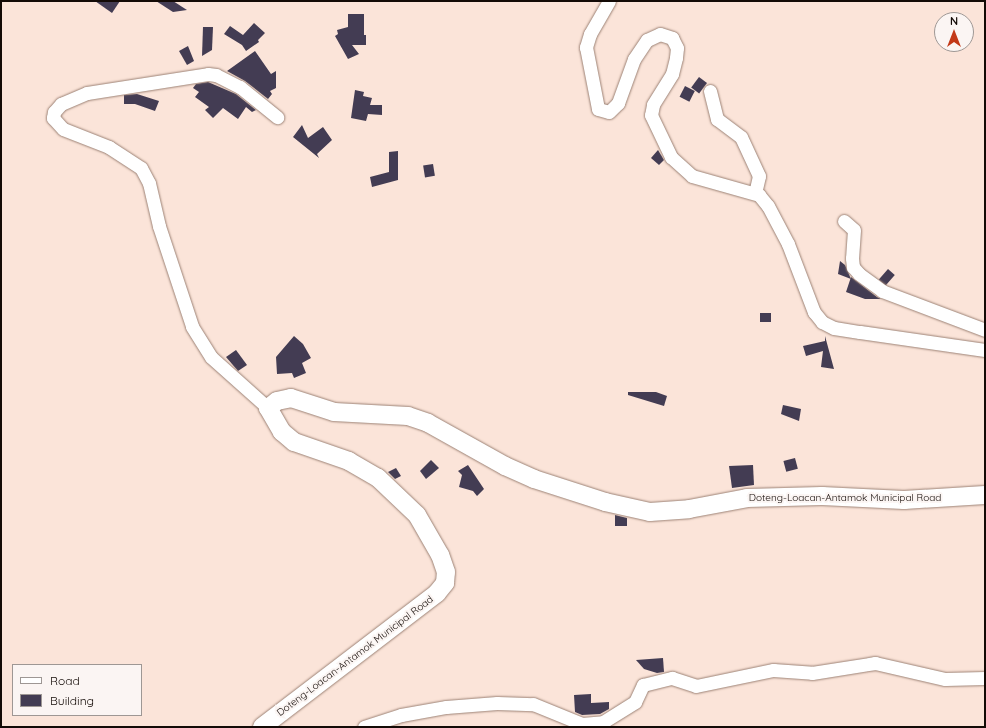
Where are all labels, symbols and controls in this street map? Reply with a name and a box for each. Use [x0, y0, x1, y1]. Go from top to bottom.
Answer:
north arrow [934, 12, 974, 52]
text: N [950, 14, 958, 28]
street label: Doteng-Loacan-Antamok Municipal Road [749, 492, 941, 504]
street label: Doteng-Loacan-Antamok Municipal Road [274, 593, 436, 719]
legend [12, 664, 142, 716]
text: Road [50, 673, 80, 688]
text: Building [50, 693, 94, 708]

